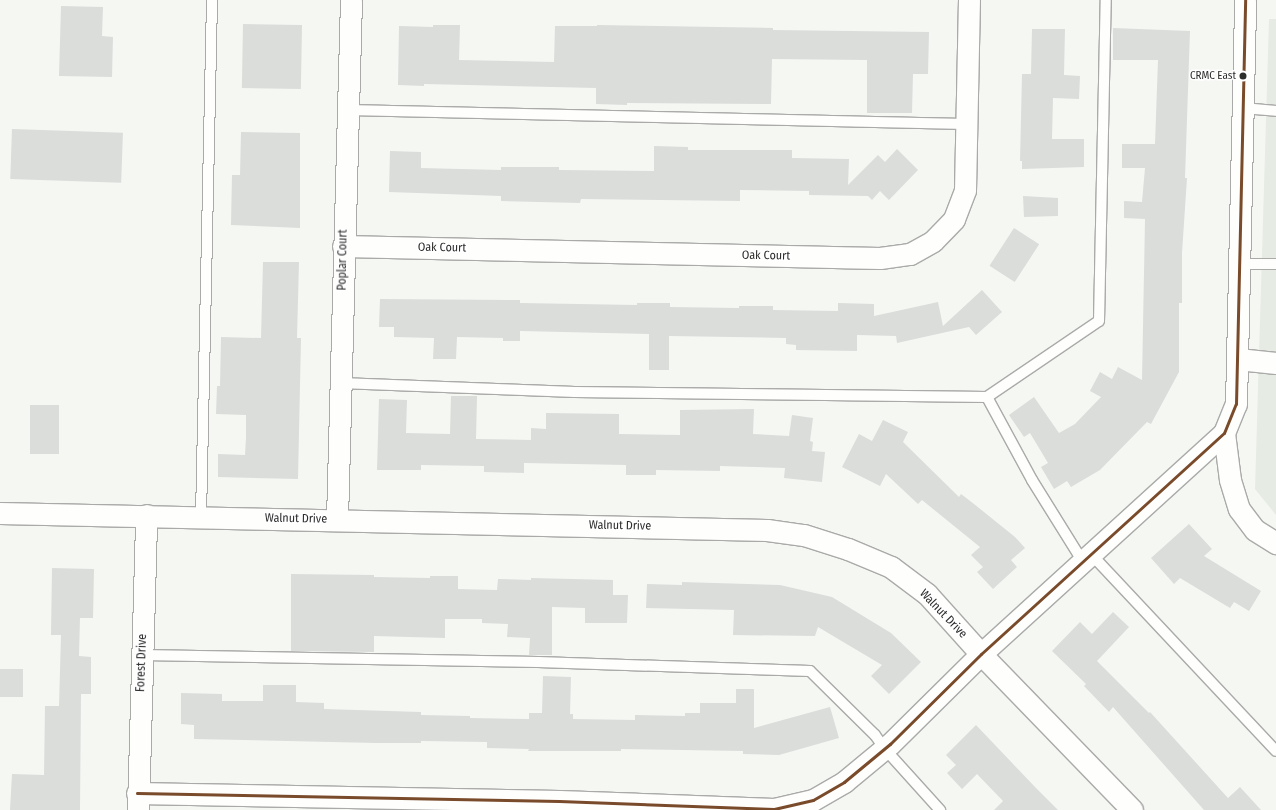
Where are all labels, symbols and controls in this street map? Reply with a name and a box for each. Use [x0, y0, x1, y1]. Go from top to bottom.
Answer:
place label: CRMC East [1190, 69, 1236, 83]
marker: CRMC East [1238, 71, 1248, 81]
street label: Poplar Court [335, 229, 351, 291]
street label: Oak Court [418, 240, 466, 256]
street label: Oak Court [742, 248, 790, 264]
street label: Walnut Drive [265, 511, 327, 527]
street label: Walnut Drive [589, 518, 651, 534]
street label: Walnut Drive [916, 587, 970, 641]
street label: Forest Drive [134, 634, 150, 692]

